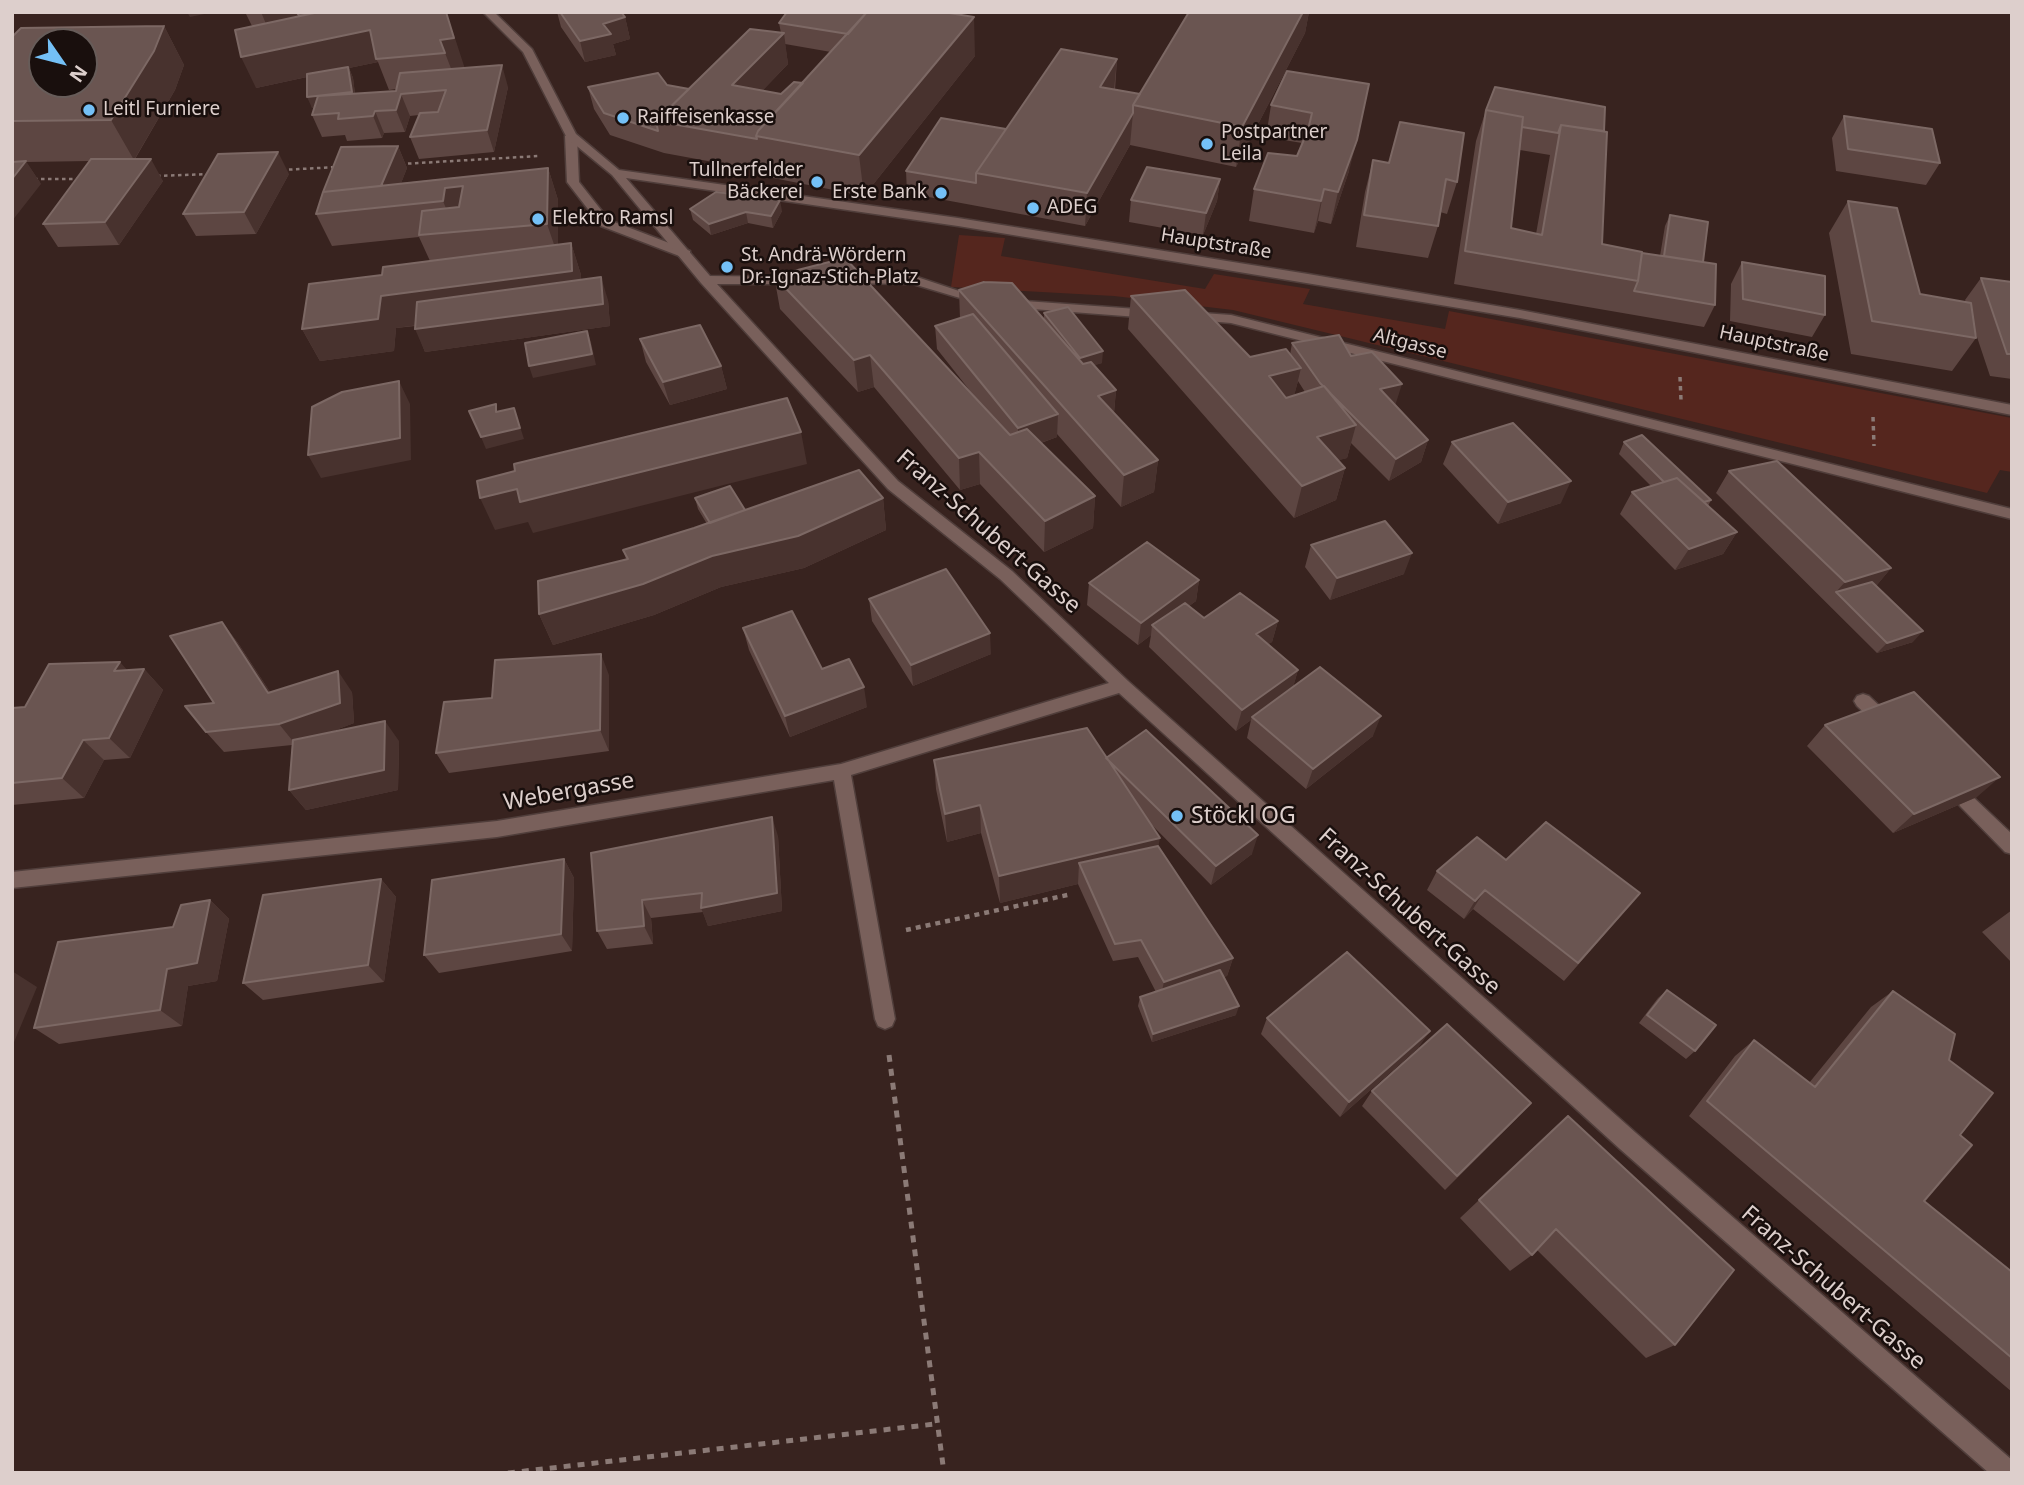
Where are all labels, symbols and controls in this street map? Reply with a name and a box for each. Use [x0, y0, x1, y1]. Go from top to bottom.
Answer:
north arrow [28, 28, 98, 98]
text: N [63, 60, 94, 88]
place label: Leitl Furniere [103, 99, 220, 121]
marker: Leitl Furniere [81, 102, 97, 118]
place label: Raiffeisenkasse [637, 107, 774, 129]
marker: Raiffeisenkasse [615, 110, 631, 126]
place label: Postpartner Leila [1221, 122, 1327, 166]
marker: Postpartner Leila [1199, 136, 1215, 152]
place label: Tullnerfelder Bäckerei [689, 160, 803, 204]
marker: Tullnerfelder Bäckerei [809, 174, 825, 190]
place label: Erste Bank [832, 182, 927, 204]
marker: Erste Bank [933, 185, 949, 201]
place label: ADEG [1047, 197, 1097, 219]
marker: ADEG [1025, 200, 1041, 216]
place label: Elektro Ramsl [552, 208, 673, 230]
marker: Elektro Ramsl [530, 211, 546, 227]
street label: Hauptstraße [1159, 224, 1273, 264]
place label: St. Andrä-Wördern Dr.-Ignaz-Stich-Platz [741, 245, 918, 289]
marker: St. Andrä-Wördern Dr.-Ignaz-Stich-Platz [719, 259, 735, 275]
street label: Hauptstraße [1717, 321, 1831, 367]
street label: Altgasse [1371, 324, 1449, 364]
street label: Franz-Schubert-Gasse [890, 444, 1086, 620]
street label: Webergasse [501, 767, 637, 817]
place label: Stöckl OG [1191, 802, 1296, 830]
marker: Stöckl OG [1169, 808, 1185, 824]
street label: Franz-Schubert-Gasse [1312, 823, 1506, 1001]
street label: Franz-Schubert-Gasse [1735, 1200, 1931, 1376]

